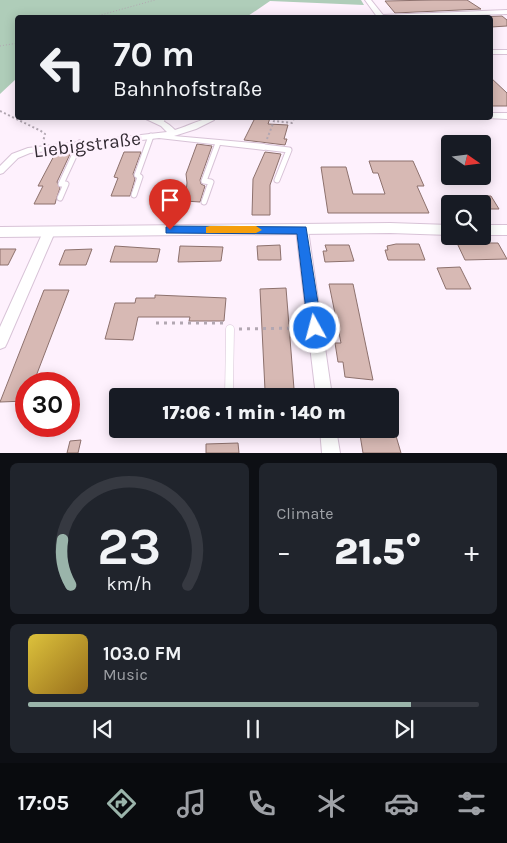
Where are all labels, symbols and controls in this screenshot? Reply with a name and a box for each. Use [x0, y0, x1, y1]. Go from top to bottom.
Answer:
text: 70 m [113, 34, 195, 75]
icon: left [30, 35, 95, 100]
text: Bahnhofstraße [113, 76, 262, 102]
street label: Liebigstraße [32, 128, 142, 162]
north arrow [441, 135, 491, 185]
map controls [441, 135, 491, 245]
pin [149, 179, 191, 230]
icon: arrive [156, 186, 184, 214]
button: search [441, 195, 491, 245]
position arrow [288, 301, 340, 353]
speed limit sign: 30 [15, 372, 80, 437]
text: 17:06 · 1 min · 140 m [162, 402, 346, 424]
text: Climate [277, 504, 334, 523]
text: 23 [97, 516, 161, 577]
text: 21.5° [334, 529, 422, 574]
text: − [277, 535, 291, 568]
text: + [464, 535, 479, 568]
text: km/h [107, 574, 152, 595]
text: 103.0 FM [103, 643, 182, 665]
text: Music [103, 665, 148, 684]
icon: previous [89, 715, 117, 743]
icon: pause [239, 715, 267, 743]
icon: next [390, 715, 418, 743]
icon: directions [104, 786, 139, 821]
icon: music [174, 786, 209, 821]
icon: phone [244, 786, 279, 821]
icon: climate [314, 786, 349, 821]
icon: car [384, 786, 419, 821]
icon: filters [454, 786, 489, 821]
text: 17:05 [18, 790, 69, 816]

